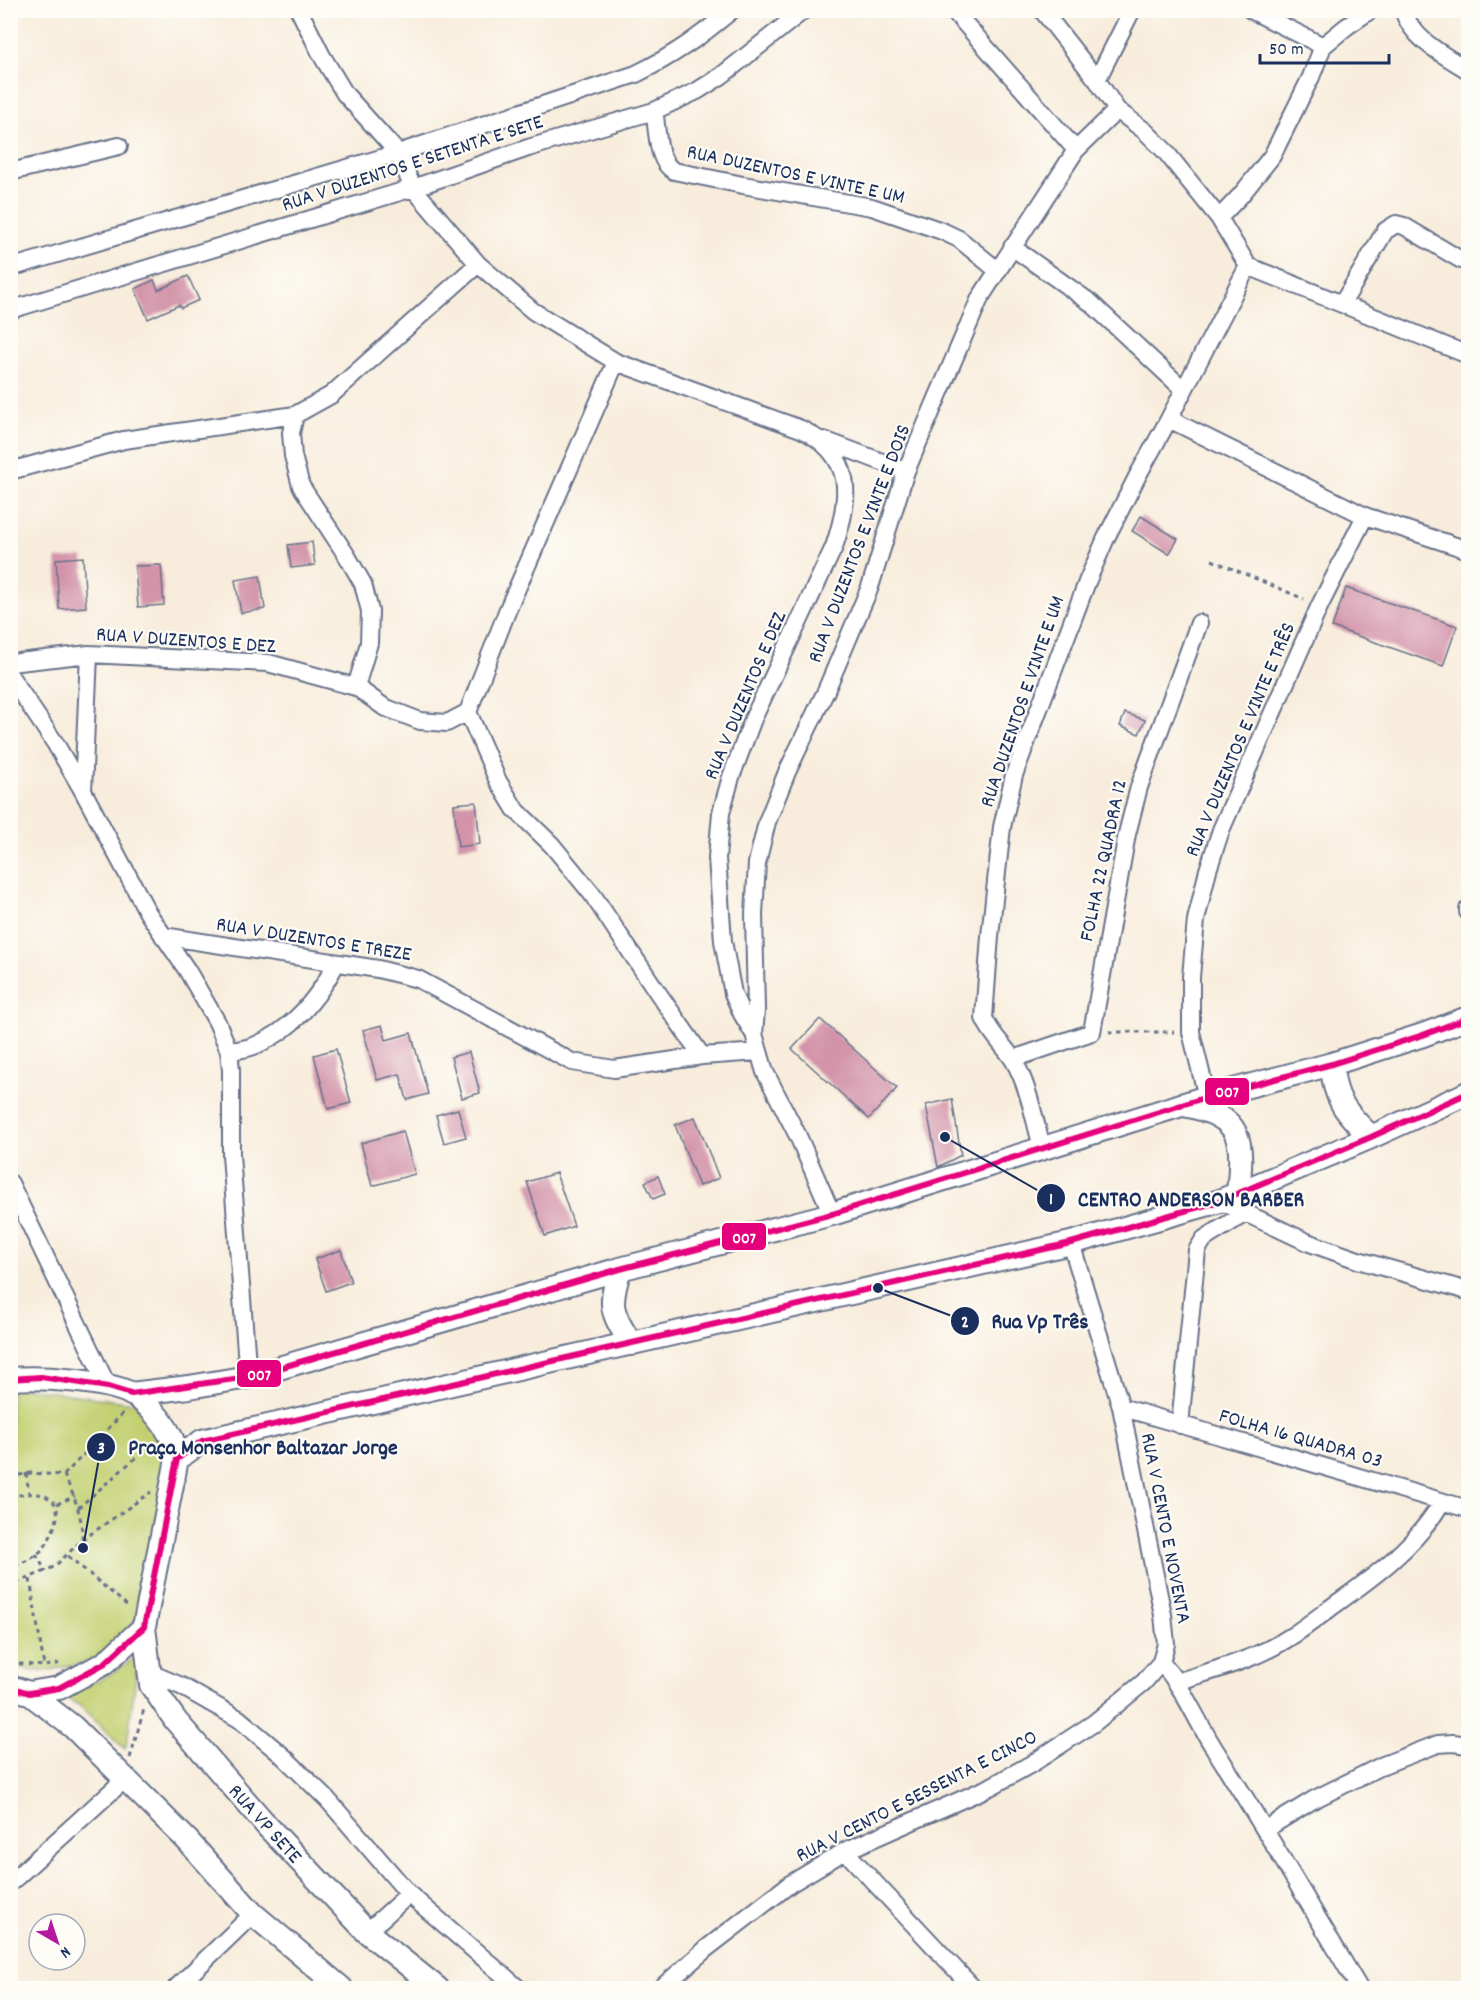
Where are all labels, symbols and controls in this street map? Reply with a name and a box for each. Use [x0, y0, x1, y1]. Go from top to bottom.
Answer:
scale bar [1260, 27, 1389, 65]
text: 50 m [1269, 38, 1304, 63]
street label: RUA V DUZENTOS E SETENTA E SETE [278, 108, 548, 221]
street label: RUA DUZENTOS E VINTE E UM [684, 138, 907, 214]
street label: RUA V DUZENTOS E VINTE E DOIS [801, 420, 920, 668]
street label: RUA DUZENTOS E VINTE E UM [973, 592, 1074, 812]
street label: RUA V DUZENTOS E DEZ [698, 607, 796, 785]
street label: RUA V DUZENTOS E VINTE E TRÊS [1179, 618, 1305, 862]
street label: RUA V DUZENTOS E DEZ [95, 621, 277, 663]
street label: FOLHA 22 QUADRA 12 [1073, 777, 1137, 945]
street label: RUA V DUZENTOS E TREZE [214, 911, 414, 971]
line badge: 007 [1204, 1077, 1250, 1106]
text: 007 [1215, 1082, 1239, 1105]
callout: CENTRO ANDERSON BARBER [1036, 1178, 1316, 1218]
text: CENTRO ANDERSON BARBER [1078, 1186, 1304, 1217]
text: 1 [1049, 1188, 1053, 1213]
line badge: 007 [721, 1222, 767, 1251]
text: 007 [732, 1228, 756, 1251]
callout: Rua Vp Três [950, 1301, 1101, 1341]
text: Rua Vp Três [991, 1308, 1089, 1339]
text: 2 [961, 1311, 969, 1336]
line badge: 007 [236, 1359, 282, 1388]
text: 007 [247, 1365, 271, 1388]
street label: FOLHA 16 QUADRA 03 [1215, 1402, 1385, 1478]
callout: Praça Monsenhor Baltazar Jorge [86, 1427, 410, 1467]
street label: RUA V CENTO E NOVENTA [1131, 1431, 1197, 1627]
text: Praça Monsenhor Baltazar Jorge [128, 1434, 398, 1465]
text: 3 [97, 1437, 105, 1462]
street label: RUA V CENTO E SESSENTA E CINCO [791, 1724, 1043, 1872]
street label: RUA VP SETE [220, 1779, 308, 1872]
north arrow [27, 1912, 87, 1972]
text: N [54, 1940, 75, 1963]

